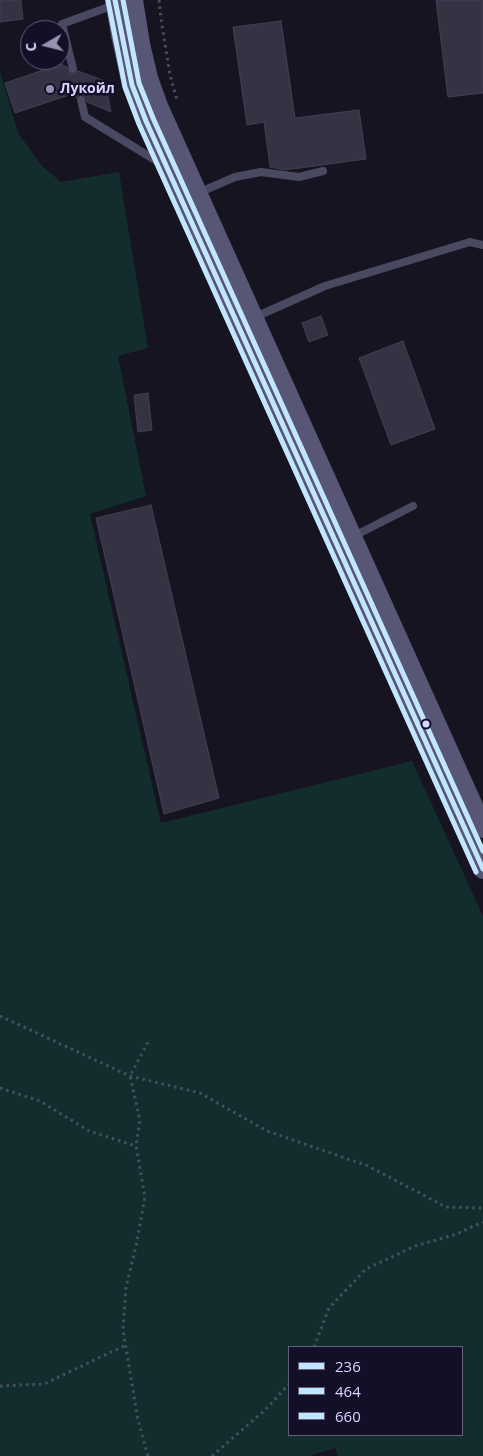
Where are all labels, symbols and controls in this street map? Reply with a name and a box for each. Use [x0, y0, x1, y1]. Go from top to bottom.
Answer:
north arrow [20, 20, 70, 70]
text: С [21, 41, 41, 53]
place label: Лукойл [60, 81, 115, 97]
marker: Лукойл [44, 83, 56, 95]
unlabelled marker [421, 719, 431, 729]
legend [288, 1346, 463, 1436]
text: 236 [335, 1356, 361, 1376]
text: 464 [335, 1381, 361, 1401]
text: 660 [335, 1406, 361, 1426]

